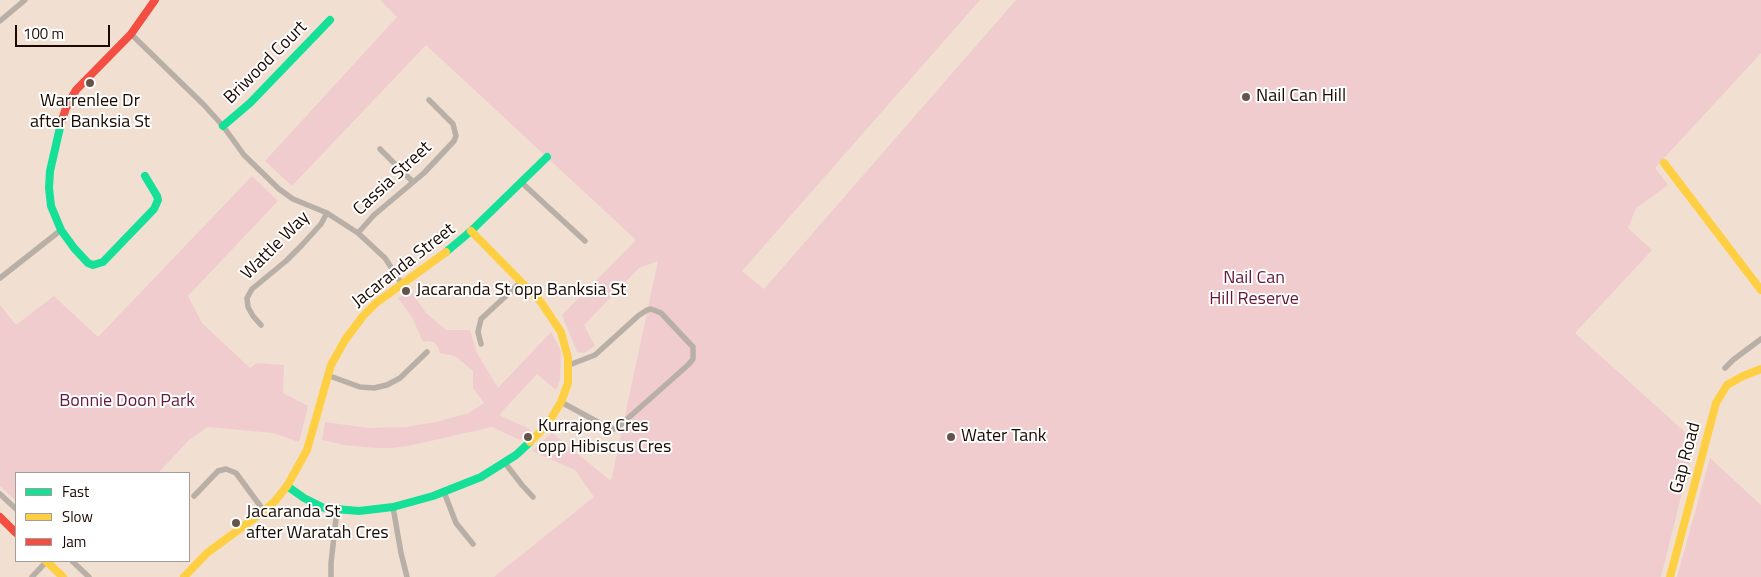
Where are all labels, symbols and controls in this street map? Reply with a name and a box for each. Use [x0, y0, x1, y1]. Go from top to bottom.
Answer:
scale bar [18, 15, 112, 47]
street label: Briwood Court [220, 17, 312, 109]
text: 100 m [23, 22, 64, 45]
marker: Warrenlee Dr after Banksia St [84, 77, 96, 89]
place label: Nail Can Hill [1256, 86, 1346, 108]
place label: Warrenlee Dr after Banksia St [30, 91, 150, 134]
marker: Nail Can Hill [1240, 91, 1252, 103]
street label: Cassia Street [349, 137, 437, 221]
street label: Wattle Way [237, 207, 315, 285]
street label: Jacaranda Street [348, 219, 460, 313]
park label: Nail Can Hill Reserve [1209, 268, 1299, 310]
place label: Jacaranda St opp Banksia St [416, 280, 626, 302]
marker: Jacaranda St opp Banksia St [400, 285, 412, 297]
park label: Bonnie Doon Park [59, 391, 195, 413]
place label: Kurrajong Cres opp Hibiscus Cres [538, 416, 671, 458]
street label: Gap Road [1666, 420, 1706, 496]
place label: Water Tank [961, 426, 1046, 448]
marker: Kurrajong Cres opp Hibiscus Cres [522, 431, 534, 443]
marker: Water Tank [945, 431, 957, 443]
legend [15, 472, 190, 562]
text: Fast [62, 480, 89, 503]
place label: Jacaranda St after Waratah Cres [246, 502, 389, 544]
text: Slow [62, 505, 93, 528]
marker: Jacaranda St after Waratah Cres [230, 517, 242, 529]
text: Jam [62, 530, 86, 553]

